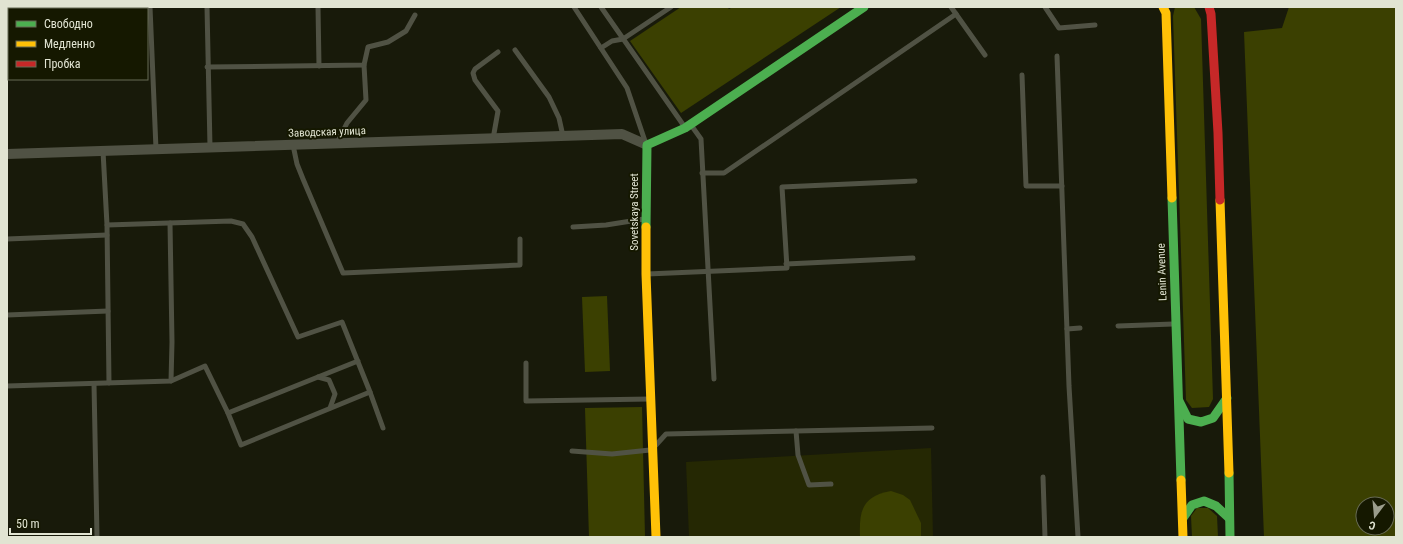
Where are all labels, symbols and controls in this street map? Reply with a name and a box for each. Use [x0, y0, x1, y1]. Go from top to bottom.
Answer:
legend [8, 8, 148, 80]
text: Свободно [44, 17, 93, 31]
text: Медленно [44, 37, 95, 51]
text: Пробка [44, 57, 81, 71]
street label: Заводская улица [288, 124, 366, 140]
street label: Sovetskaya Street [628, 173, 641, 251]
street label: Lenin Avenue [1154, 243, 1170, 301]
north arrow [1355, 496, 1395, 536]
scale bar [10, 510, 91, 536]
text: 50 m [16, 517, 40, 531]
text: С [1368, 518, 1377, 532]

